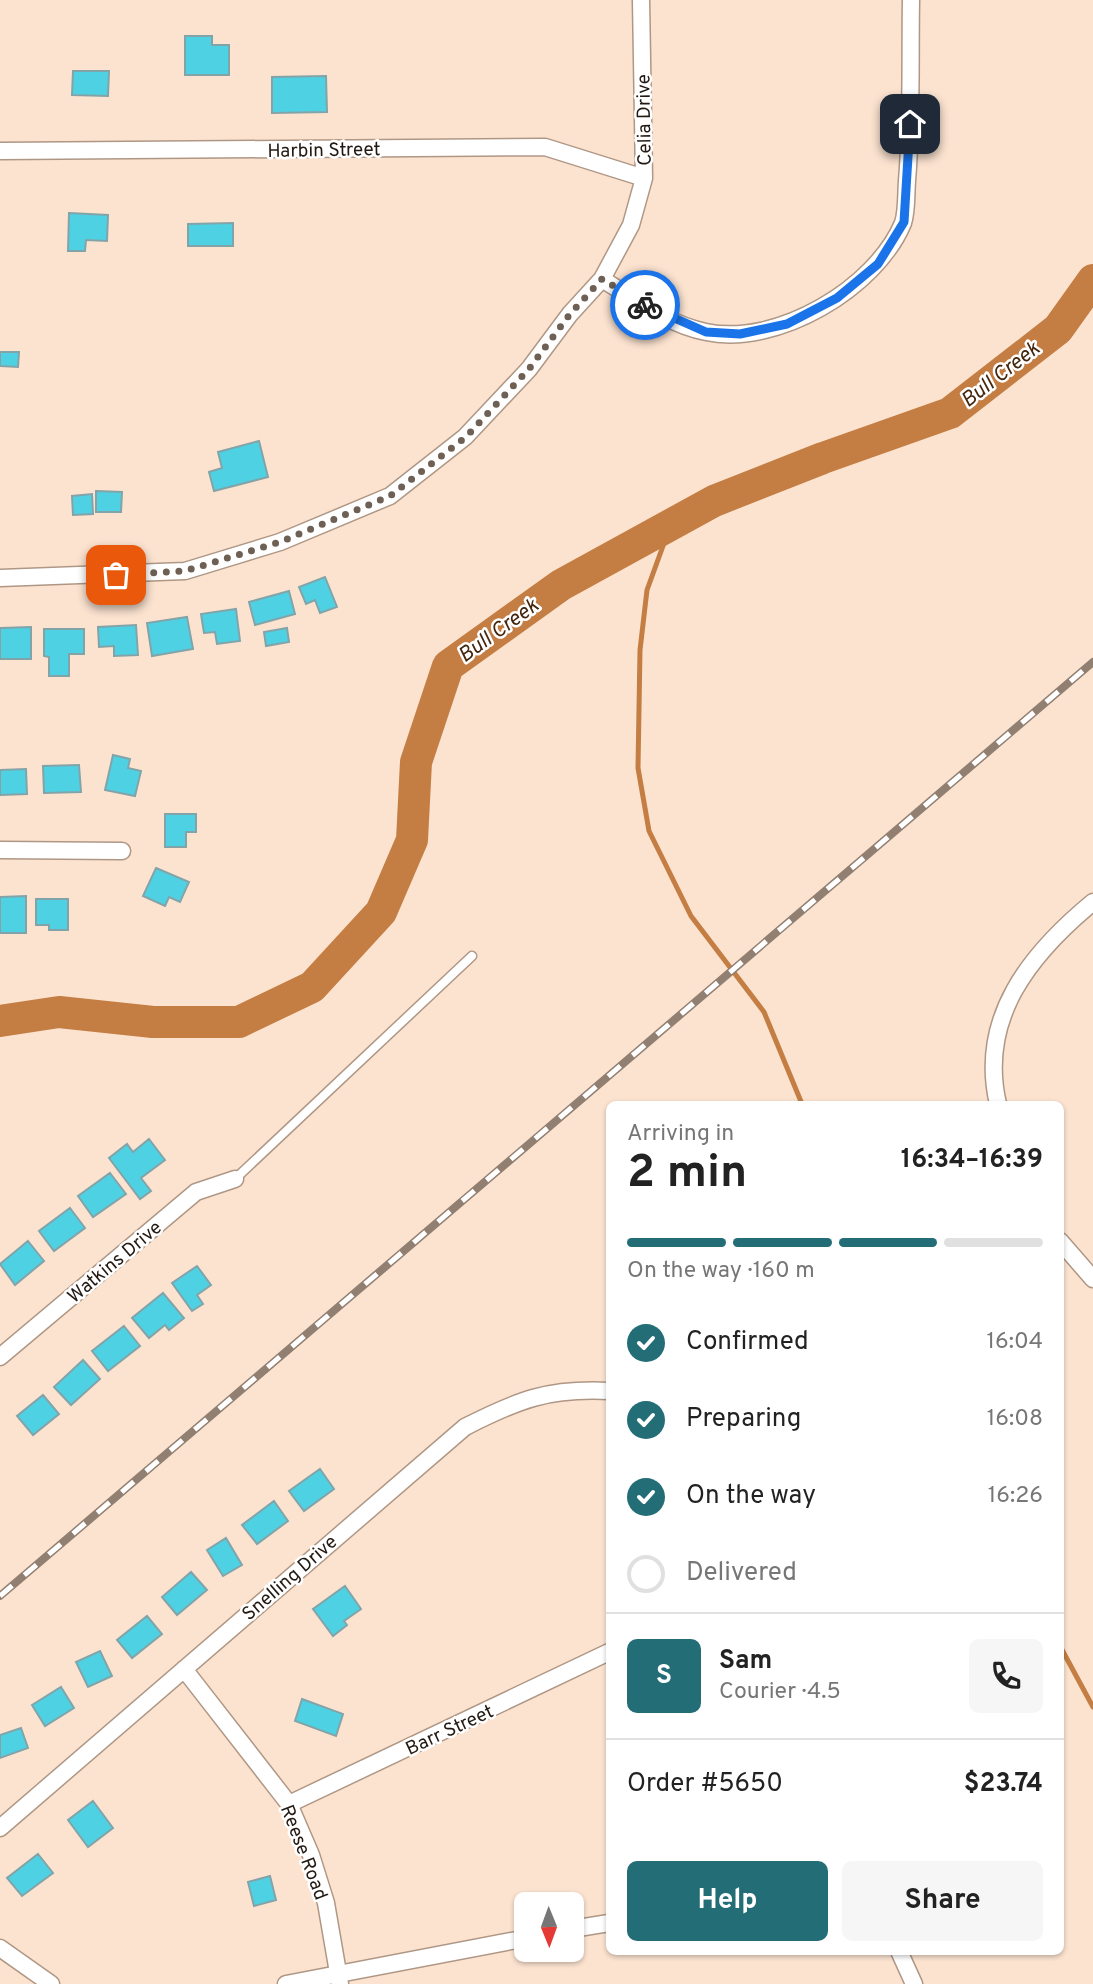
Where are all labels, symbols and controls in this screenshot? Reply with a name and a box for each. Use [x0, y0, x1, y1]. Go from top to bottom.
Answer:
street label: Celia Drive [632, 74, 658, 166]
pin [880, 94, 940, 154]
icon: home [891, 105, 929, 143]
street label: Harbin Street [267, 138, 381, 164]
courier [610, 270, 680, 340]
icon: bike [626, 286, 664, 324]
water label: Bull Creek [956, 336, 1046, 414]
pin [86, 545, 146, 605]
icon: bag [97, 556, 135, 594]
water label: Bull Creek [453, 593, 545, 669]
text: Arriving in [627, 1120, 734, 1149]
text: 16:34–16:39 [901, 1144, 1043, 1177]
text: 2 min [627, 1145, 747, 1204]
street label: Watkins Drive [63, 1216, 167, 1309]
text: On the way · 160 m [627, 1257, 815, 1286]
icon: check [627, 1324, 665, 1362]
text: Confirmed [686, 1326, 809, 1359]
text: 16:04 [986, 1328, 1043, 1357]
icon: check [627, 1401, 665, 1439]
text: Preparing [686, 1403, 801, 1436]
text: 16:08 [987, 1405, 1043, 1434]
icon: check [627, 1478, 665, 1516]
text: On the way [686, 1480, 816, 1513]
text: 16:26 [988, 1482, 1043, 1511]
street label: Snelling Drive [238, 1531, 343, 1626]
text: Delivered [686, 1557, 797, 1590]
button: phone [969, 1639, 1043, 1713]
text: Sam [719, 1645, 772, 1678]
text: S [656, 1660, 672, 1693]
text: Courier · 4.5 [719, 1678, 841, 1707]
street label: Barr Street [402, 1700, 498, 1762]
text: Order #5650 [627, 1768, 783, 1801]
text: $23.74 [964, 1768, 1043, 1801]
street label: Reese Road [274, 1802, 332, 1904]
button: Help [627, 1861, 828, 1941]
button: Share [842, 1861, 1043, 1941]
north arrow [514, 1892, 584, 1962]
map controls [514, 1892, 584, 1962]

